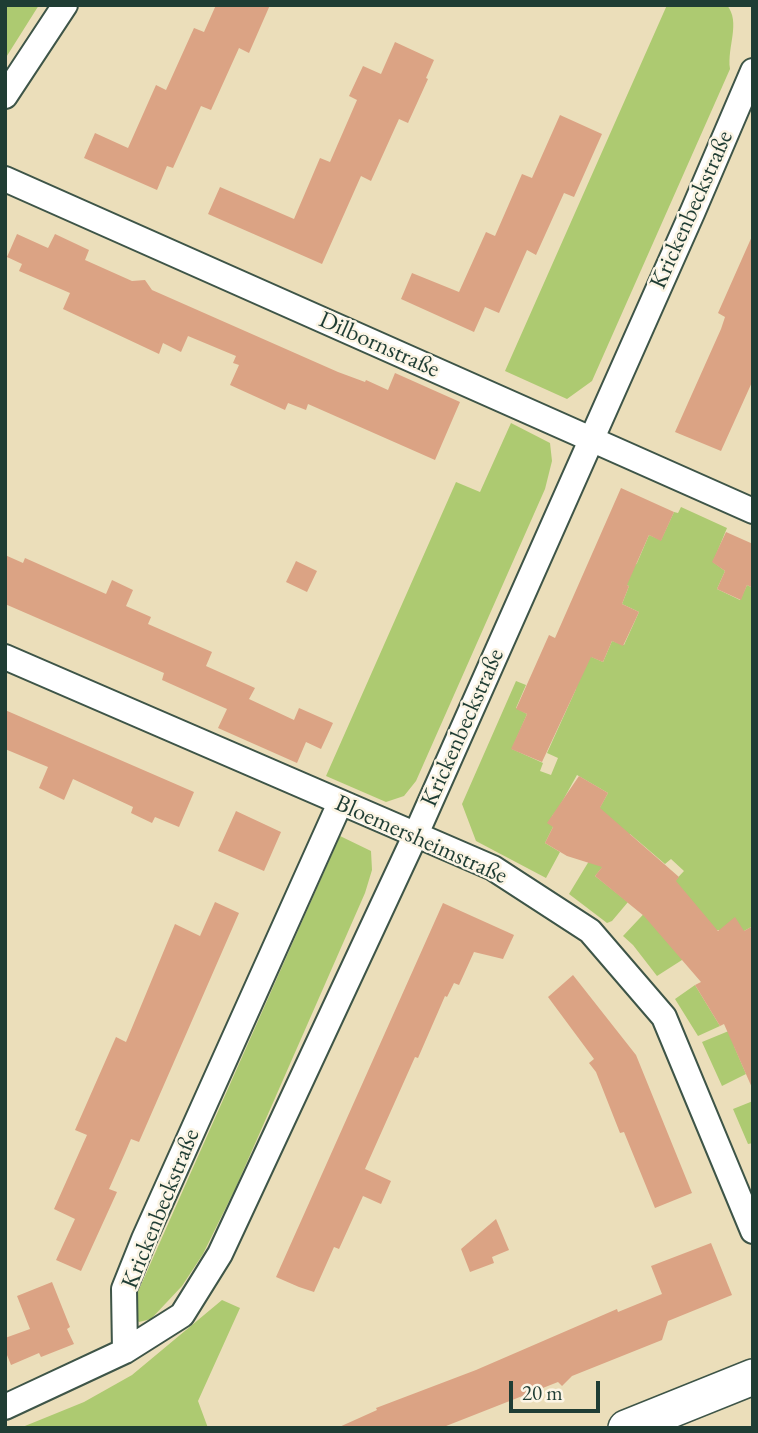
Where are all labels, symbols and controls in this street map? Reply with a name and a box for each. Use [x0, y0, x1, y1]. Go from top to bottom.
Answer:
street label: Krickenbeckstraße [644, 126, 740, 294]
street label: Dilbornstraße [314, 306, 444, 384]
street label: Krickenbeckstraße [415, 644, 511, 812]
street label: Bloemersheimstraße [330, 789, 512, 891]
street label: Krickenbeckstraße [116, 1125, 206, 1293]
scale bar [513, 1366, 604, 1410]
text: 20 m [522, 1379, 563, 1406]

